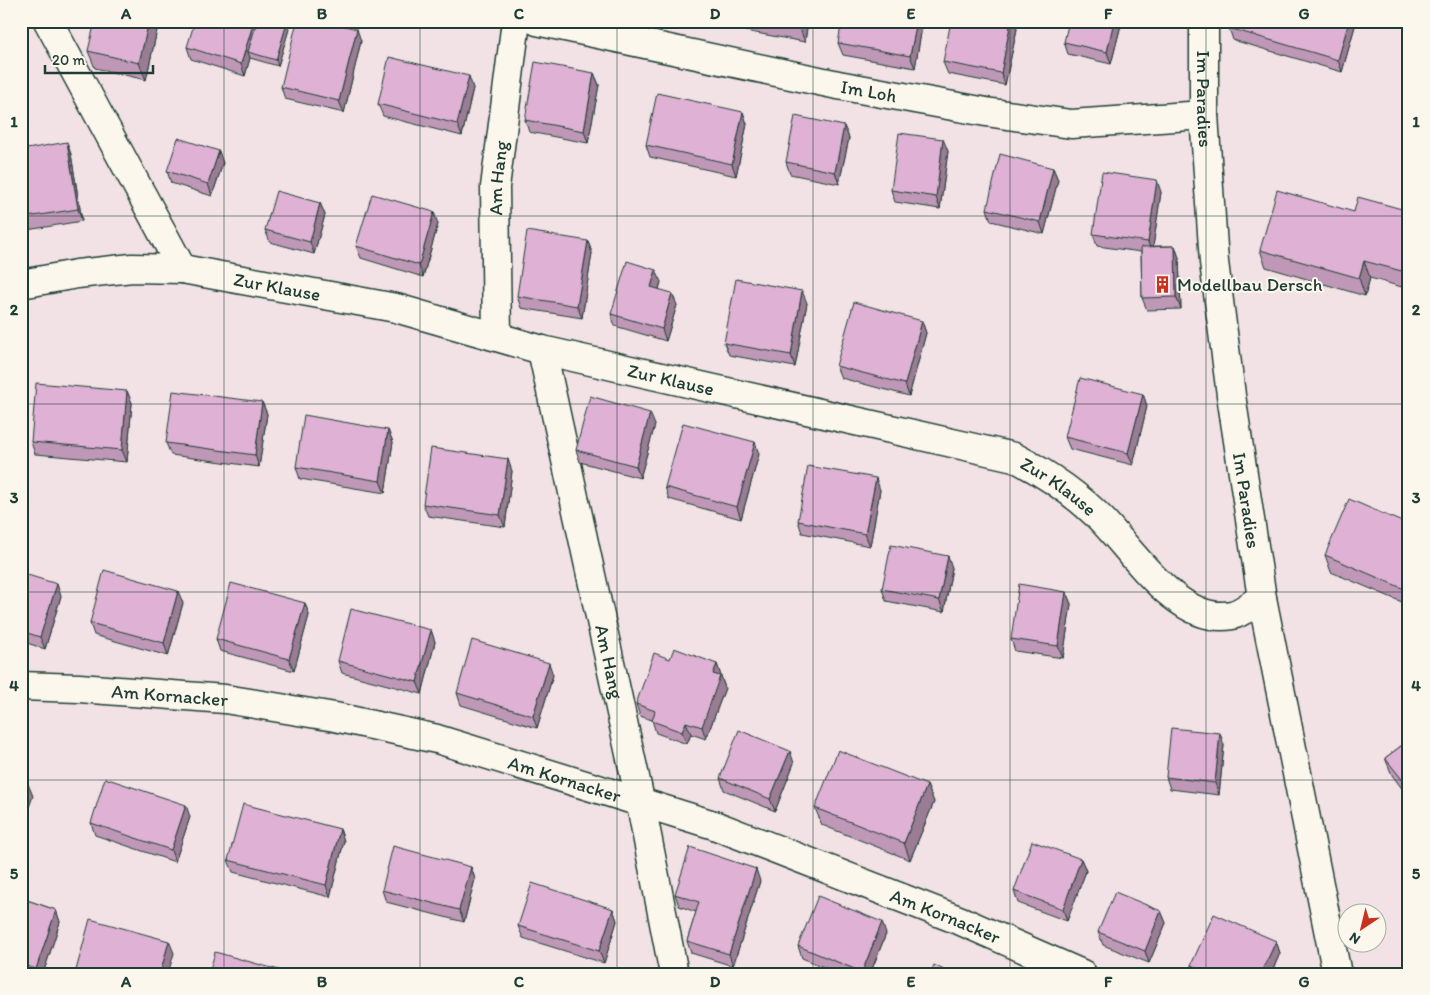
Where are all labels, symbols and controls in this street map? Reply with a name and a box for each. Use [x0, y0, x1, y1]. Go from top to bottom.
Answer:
text: A [120, 4, 132, 23]
text: B [317, 4, 328, 23]
text: C [514, 4, 525, 23]
text: D [710, 4, 721, 23]
text: E [907, 4, 916, 23]
text: F [1104, 4, 1113, 23]
text: G [1298, 4, 1310, 23]
scale bar [45, 42, 152, 74]
text: 20 m [52, 51, 86, 69]
street label: Im Paradies [1192, 51, 1217, 148]
street label: Im Loh [839, 75, 899, 108]
text: 1 [10, 112, 18, 131]
text: 1 [1412, 112, 1420, 131]
street label: Am Hang [484, 139, 513, 216]
street label: Zur Klause [232, 268, 322, 306]
place label: Modellbau Dersch [1177, 273, 1323, 296]
building icon: Modellbau Dersch [1153, 274, 1173, 294]
text: 2 [10, 300, 19, 319]
text: 2 [1412, 300, 1421, 319]
street label: Zur Klause [625, 359, 716, 401]
street label: Im Paradies [1228, 451, 1265, 550]
street label: Zur Klause [1017, 452, 1101, 521]
text: 3 [10, 488, 19, 507]
text: 3 [1412, 488, 1421, 507]
street label: Am Hang [590, 623, 629, 701]
text: 4 [9, 676, 19, 695]
text: 4 [1411, 676, 1421, 695]
street label: Am Kornacker [111, 679, 229, 711]
street label: Am Kornacker [505, 751, 624, 808]
text: 5 [10, 864, 19, 883]
text: 5 [1412, 864, 1421, 883]
street label: Am Kornacker [887, 884, 1004, 949]
north arrow [1338, 902, 1388, 952]
text: N [1346, 929, 1364, 948]
text: A [120, 972, 132, 991]
text: B [317, 972, 328, 991]
text: C [514, 972, 525, 991]
text: D [710, 972, 721, 991]
text: E [907, 972, 916, 991]
text: F [1104, 972, 1113, 991]
text: G [1298, 972, 1310, 991]

